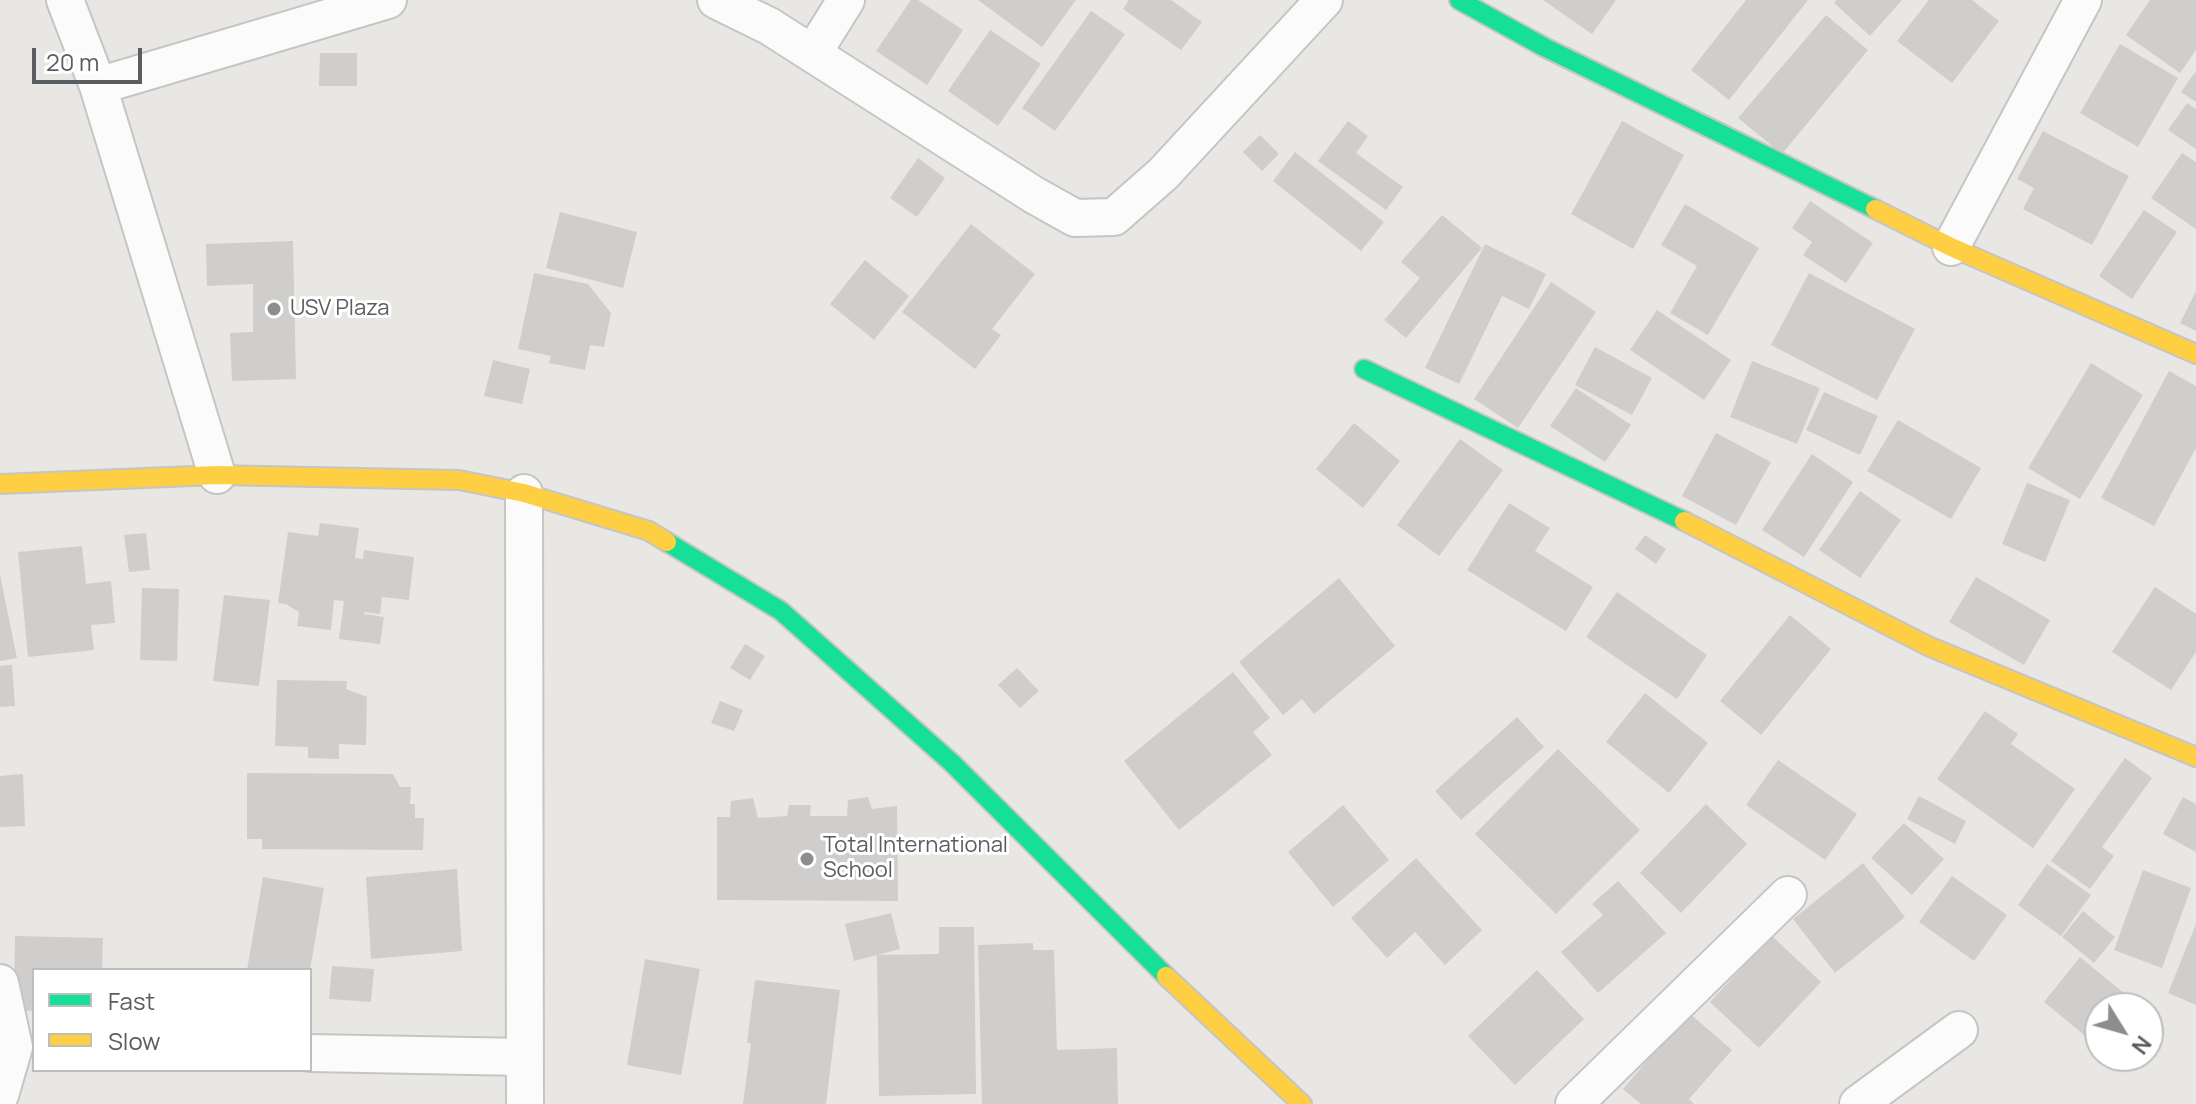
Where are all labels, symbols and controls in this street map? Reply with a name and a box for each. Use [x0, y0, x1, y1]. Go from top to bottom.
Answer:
scale bar [36, 32, 146, 82]
text: 20 m [46, 45, 99, 78]
place label: USV Plaza [290, 296, 389, 322]
marker: USV Plaza [265, 300, 283, 318]
place label: Total International School [823, 833, 1008, 884]
marker: Total International School [798, 850, 816, 868]
legend [32, 968, 312, 1072]
text: Fast [108, 984, 155, 1017]
north arrow [2084, 992, 2164, 1072]
text: Slow [108, 1024, 161, 1057]
text: N [2125, 1030, 2158, 1061]

